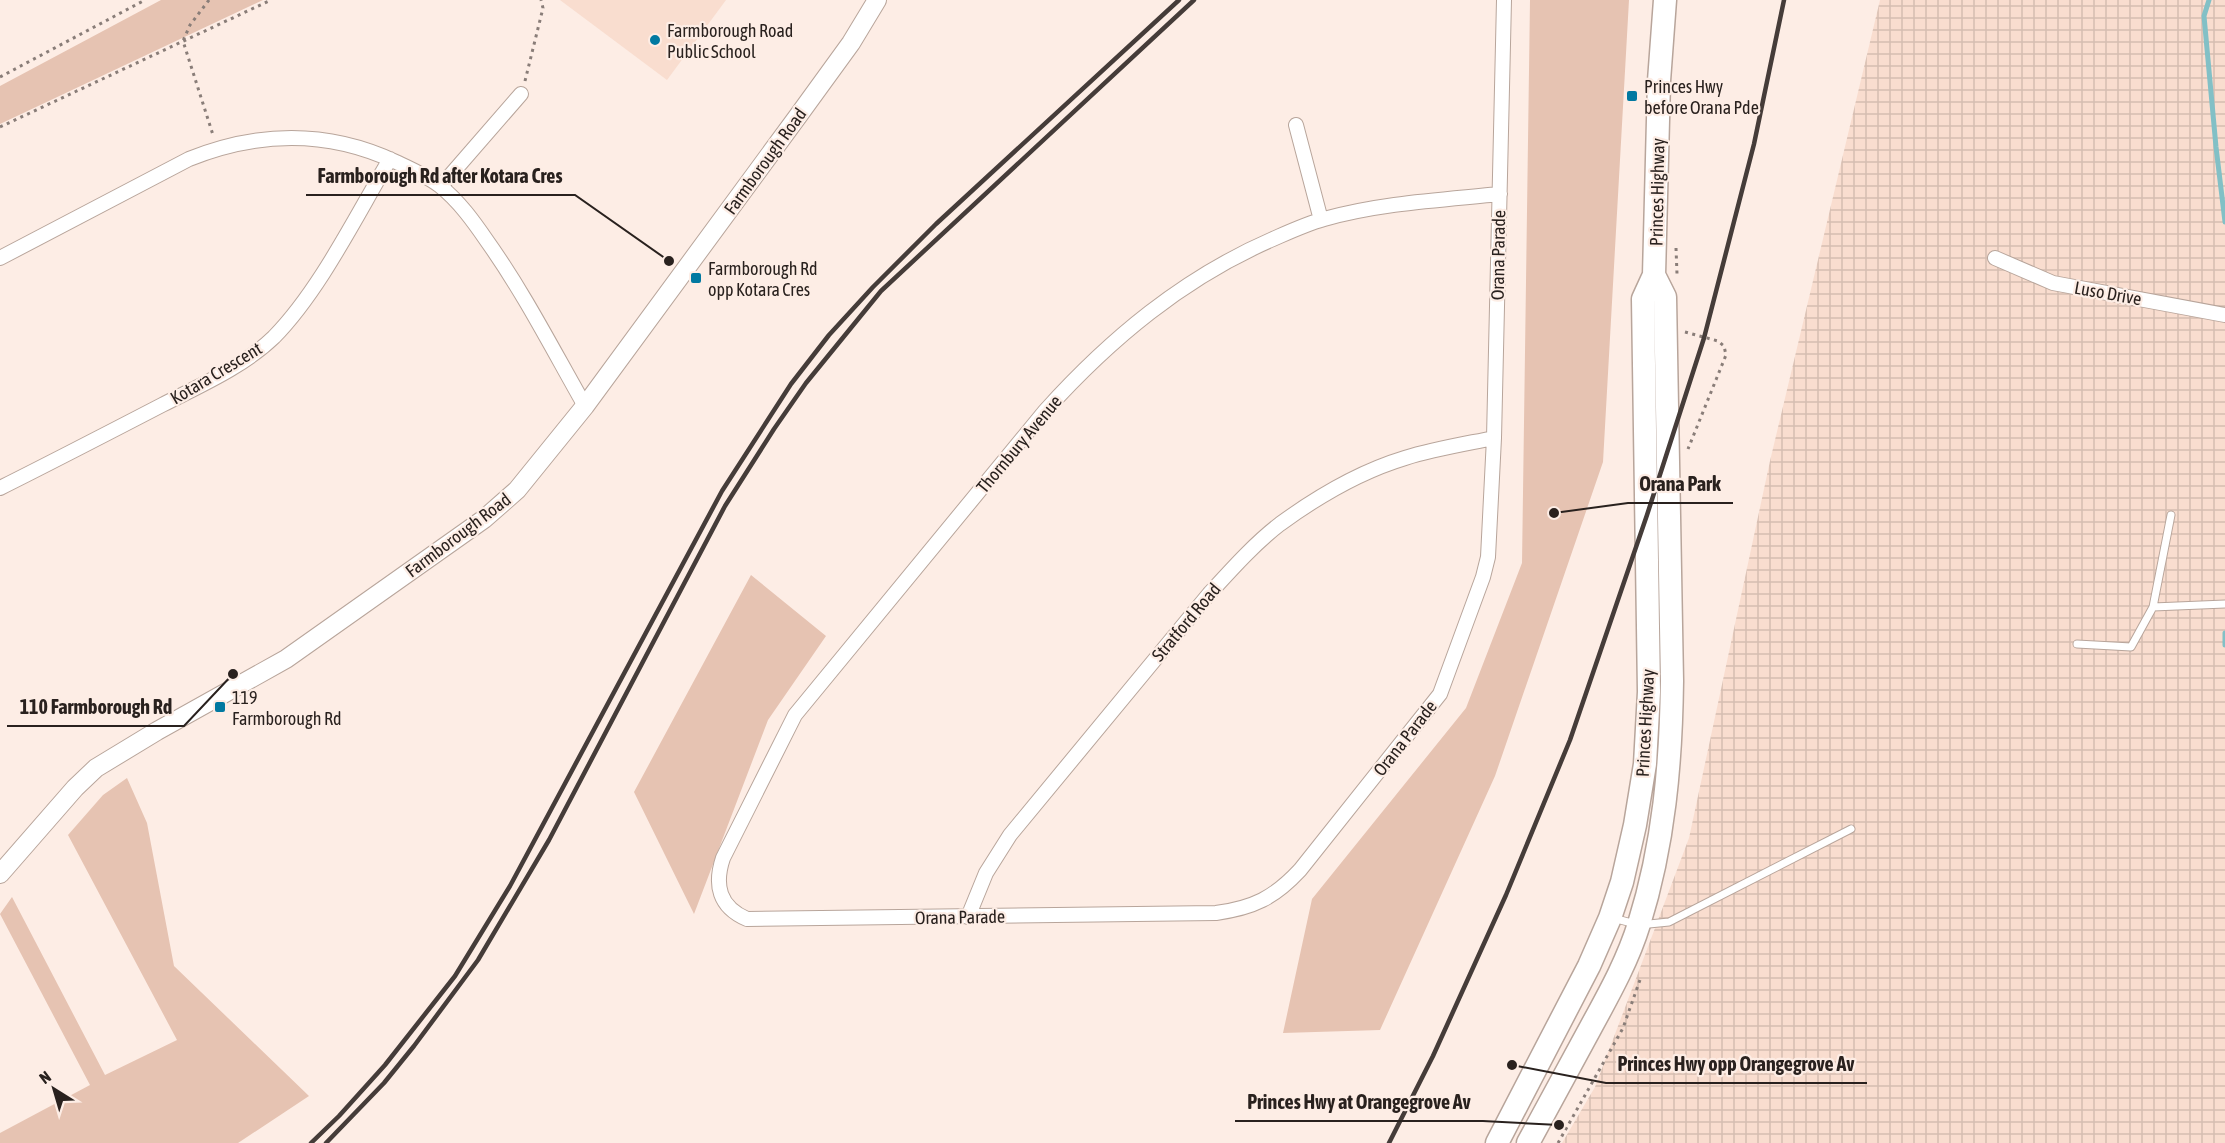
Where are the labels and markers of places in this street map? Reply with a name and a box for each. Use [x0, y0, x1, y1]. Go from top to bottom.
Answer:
place label: Farmborough Road Public School [667, 20, 793, 62]
marker: Farmborough Road Public School [648, 33, 662, 47]
place label: Princes Hwy before Orana Pde [1644, 76, 1759, 118]
marker: Princes Hwy before Orana Pde [1625, 89, 1639, 103]
callout: Farmborough Rd after Kotara Cres [306, 157, 575, 195]
place label: Farmborough Rd opp Kotara Cres [708, 258, 817, 300]
marker: Farmborough Rd opp Kotara Cres [689, 271, 703, 285]
callout: Orana Park [1628, 465, 1733, 503]
place label: 119 Farmborough Rd [232, 687, 341, 729]
callout: 110 Farmborough Rd [7, 688, 184, 726]
marker: 119 Farmborough Rd [213, 700, 227, 714]
callout: Princes Hwy opp Orangegrove Av [1606, 1045, 1867, 1083]
callout: Princes Hwy at Orangegrove Av [1235, 1083, 1483, 1121]

